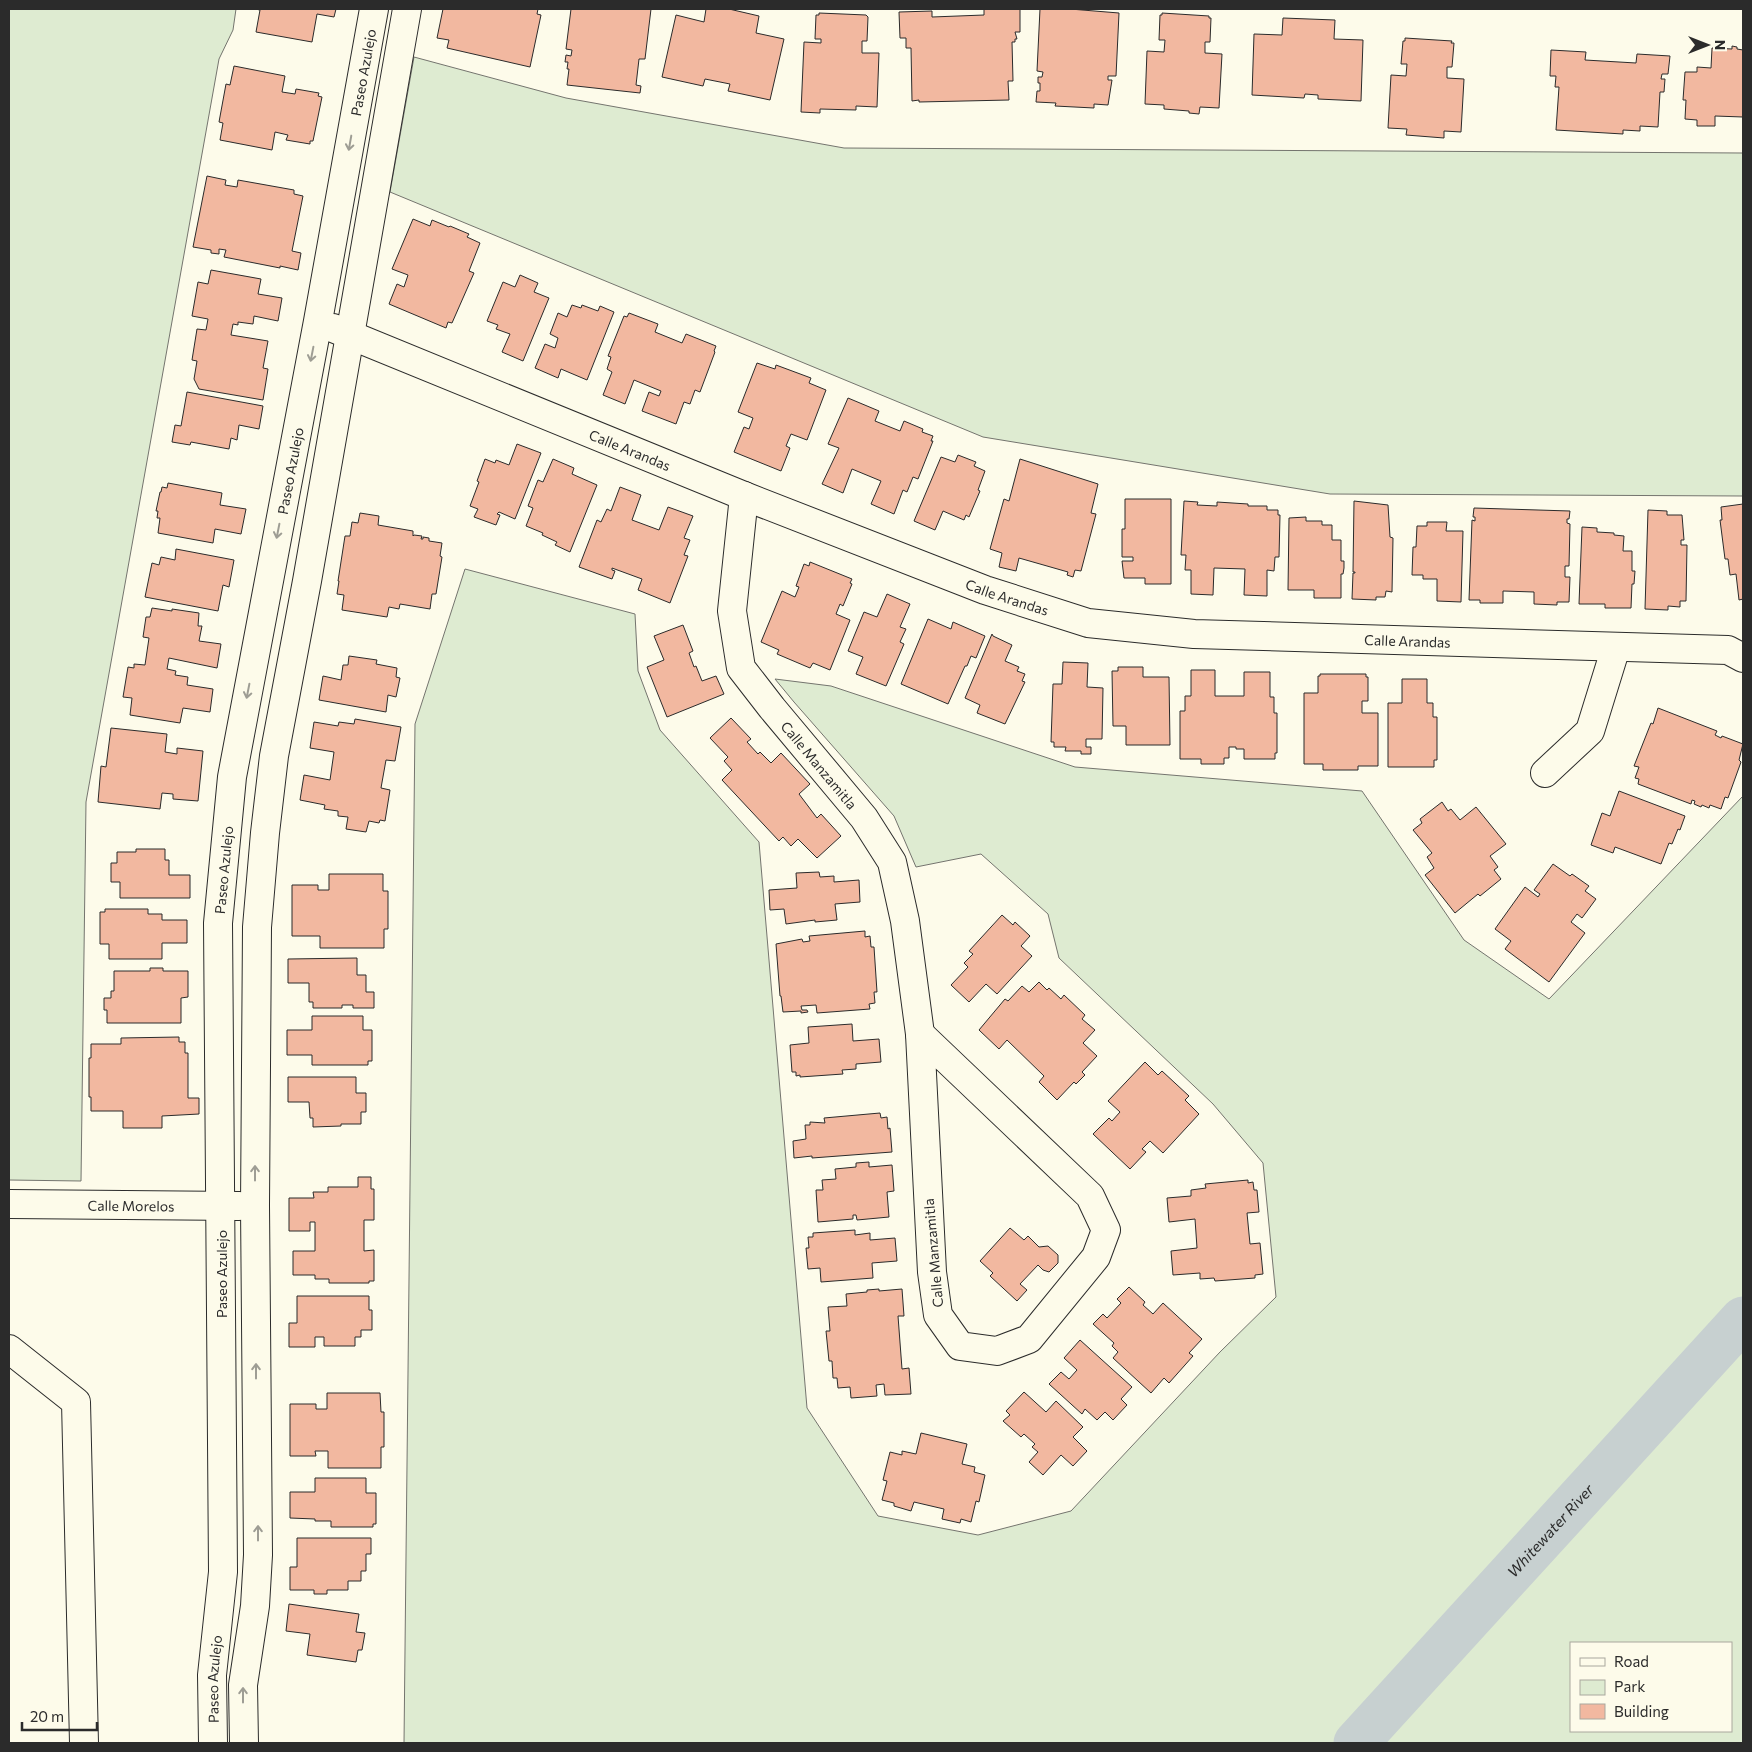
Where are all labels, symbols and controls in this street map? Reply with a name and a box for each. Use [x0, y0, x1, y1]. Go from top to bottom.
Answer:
north arrow [1682, 20, 1732, 70]
street label: Paseo Azulejo [346, 27, 379, 117]
text: N [1712, 40, 1729, 50]
one-way arrow [344, 134, 354, 150]
one-way arrow [306, 346, 316, 362]
street label: Calle Arandas [587, 425, 673, 474]
street label: Paseo Azulejo [273, 426, 306, 516]
one-way arrow [273, 523, 283, 539]
street label: Calle Arandas [963, 575, 1051, 618]
street label: Calle Arandas [1364, 631, 1451, 650]
one-way arrow [243, 683, 253, 699]
street label: Calle Manzamitla [778, 717, 861, 812]
street label: Paseo Azulejo [210, 825, 236, 915]
one-way arrow [250, 1165, 260, 1182]
street label: Calle Morelos [88, 1196, 174, 1214]
street label: Calle Manzamitla [920, 1198, 946, 1308]
street label: Paseo Azulejo [213, 1230, 230, 1318]
one-way arrow [252, 1363, 261, 1379]
water label: Whitewater River [1503, 1479, 1598, 1580]
one-way arrow [253, 1525, 263, 1542]
street label: Paseo Azulejo [203, 1634, 225, 1723]
legend [1570, 1642, 1732, 1732]
text: Road [1614, 1652, 1649, 1670]
text: Park [1614, 1677, 1645, 1695]
one-way arrow [238, 1687, 248, 1703]
scale bar [22, 1700, 98, 1732]
text: Building [1614, 1702, 1669, 1720]
text: 20 m [30, 1707, 64, 1725]

